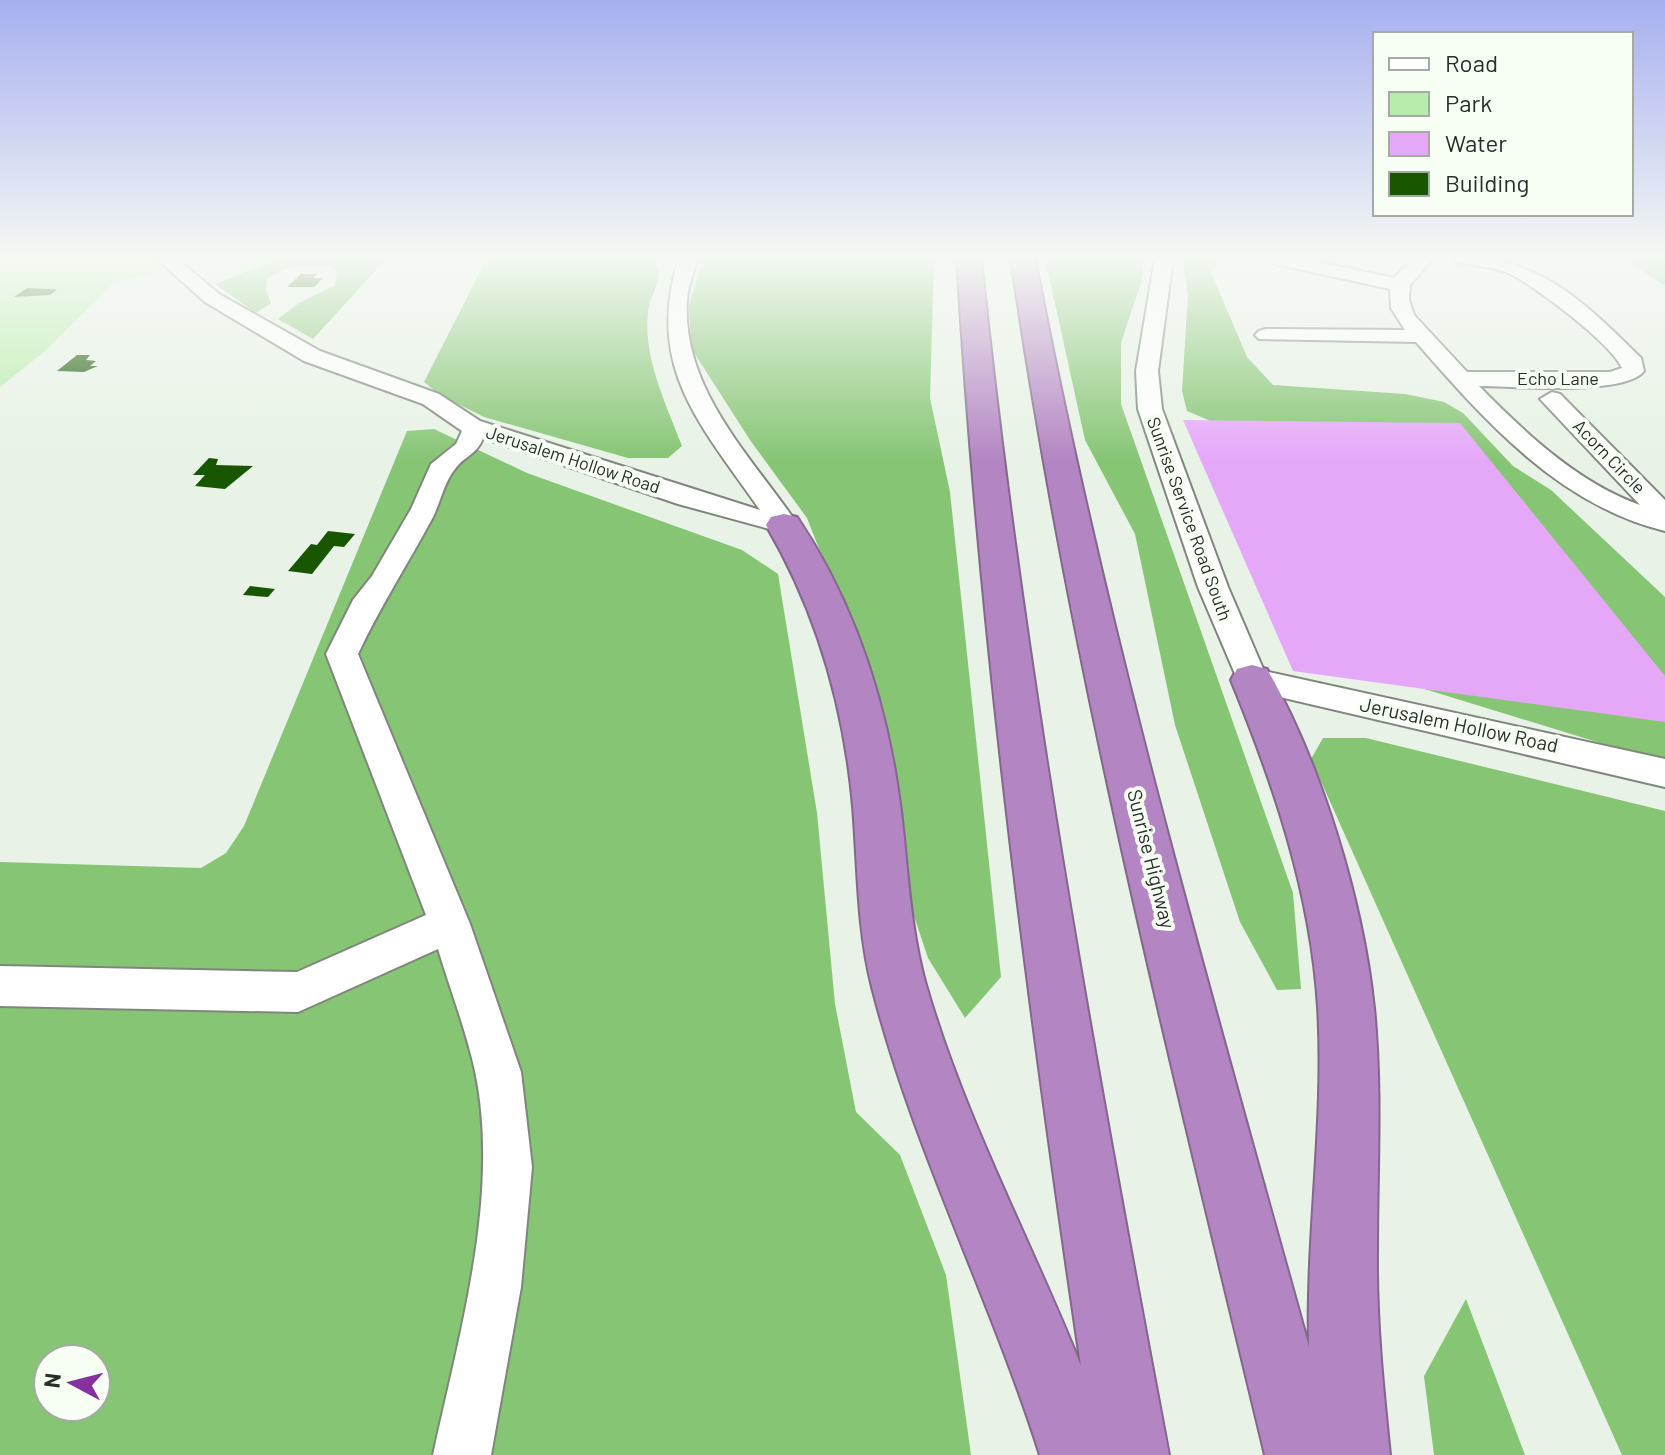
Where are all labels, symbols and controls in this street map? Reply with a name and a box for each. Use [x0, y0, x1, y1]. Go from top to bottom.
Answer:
legend [1373, 32, 1633, 216]
text: Road [1445, 48, 1498, 77]
text: Park [1445, 88, 1492, 117]
text: Water [1445, 128, 1507, 157]
text: Building [1445, 168, 1529, 197]
street label: Echo Lane [1517, 367, 1599, 389]
street label: Sunrise Service Road South [1143, 414, 1237, 624]
street label: Acorn Circle [1569, 415, 1651, 498]
street label: Jerusalem Hollow Road [483, 420, 663, 498]
street label: Jerusalem Hollow Road [1358, 691, 1561, 757]
street label: Sunrise Highway [1123, 787, 1181, 931]
north arrow [32, 1343, 112, 1423]
text: N [37, 1372, 65, 1389]

